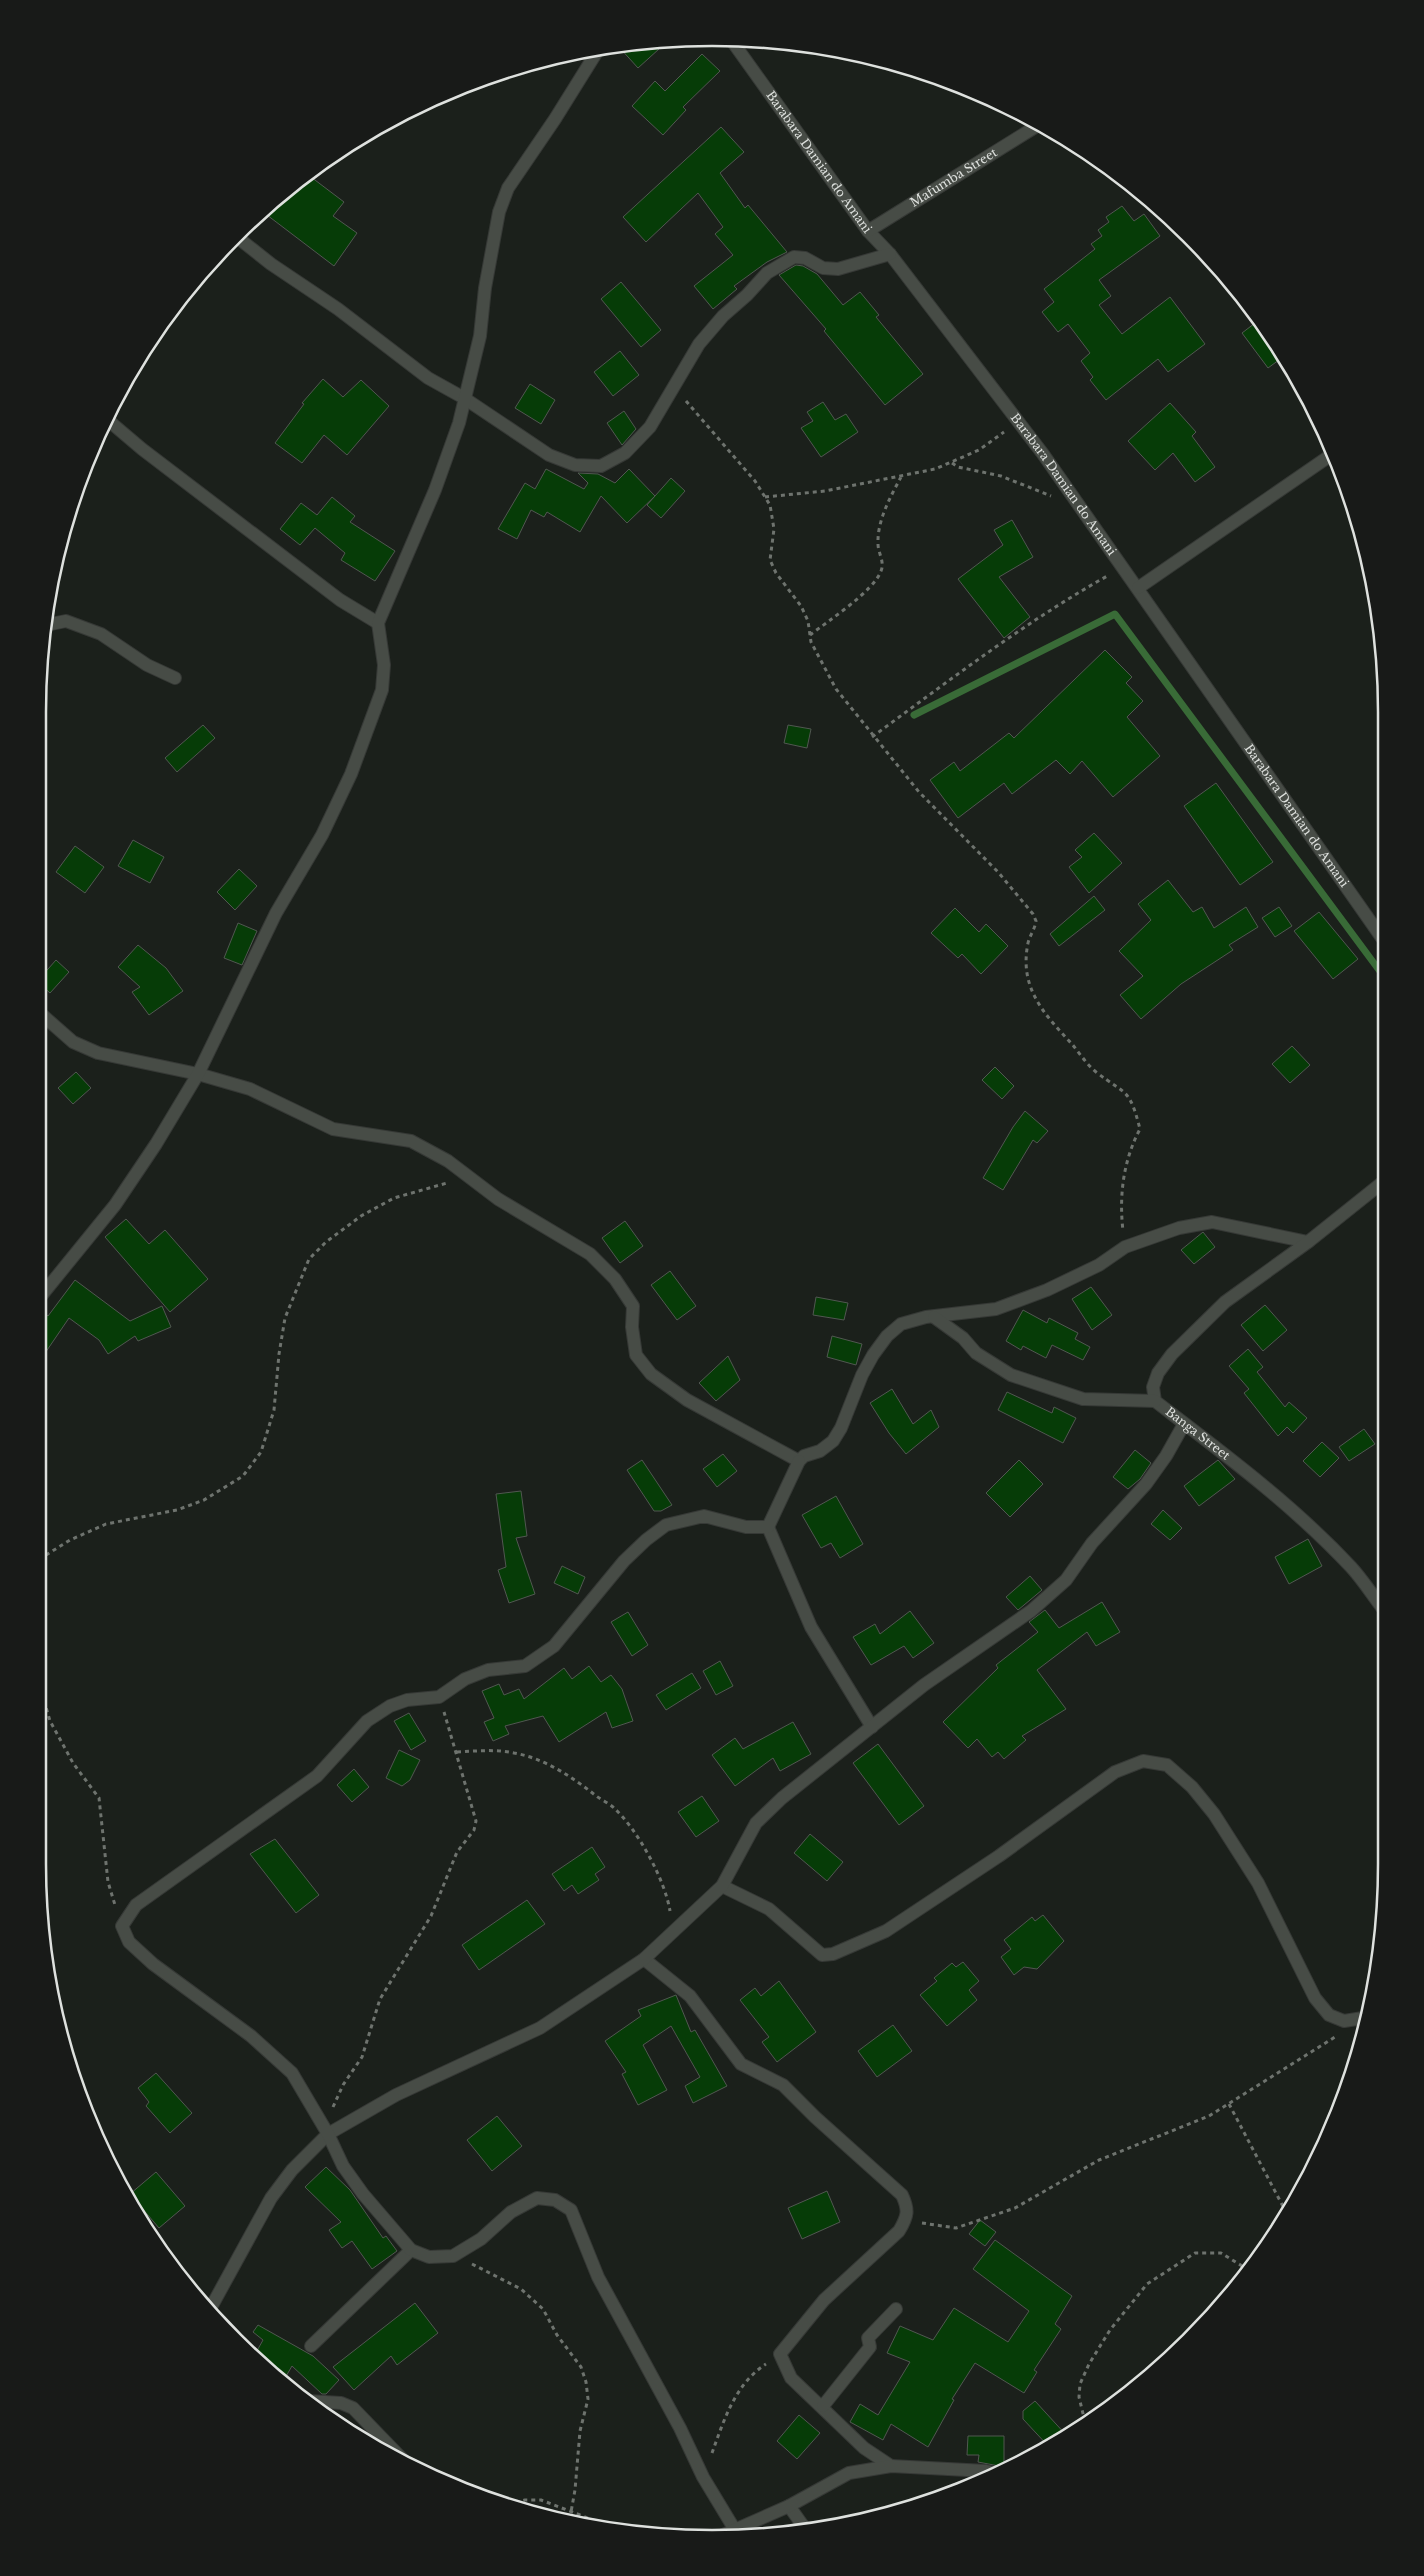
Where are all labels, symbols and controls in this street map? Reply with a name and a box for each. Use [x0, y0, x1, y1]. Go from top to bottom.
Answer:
street label: Barabara Damian do Amani [763, 88, 875, 236]
street label: Mafumba Street [907, 144, 1000, 210]
street label: Barabara Damian do Amani [1008, 410, 1120, 558]
street label: Barabara Damian do Amani [1242, 741, 1352, 890]
street label: Banga Street [1163, 1404, 1234, 1463]

